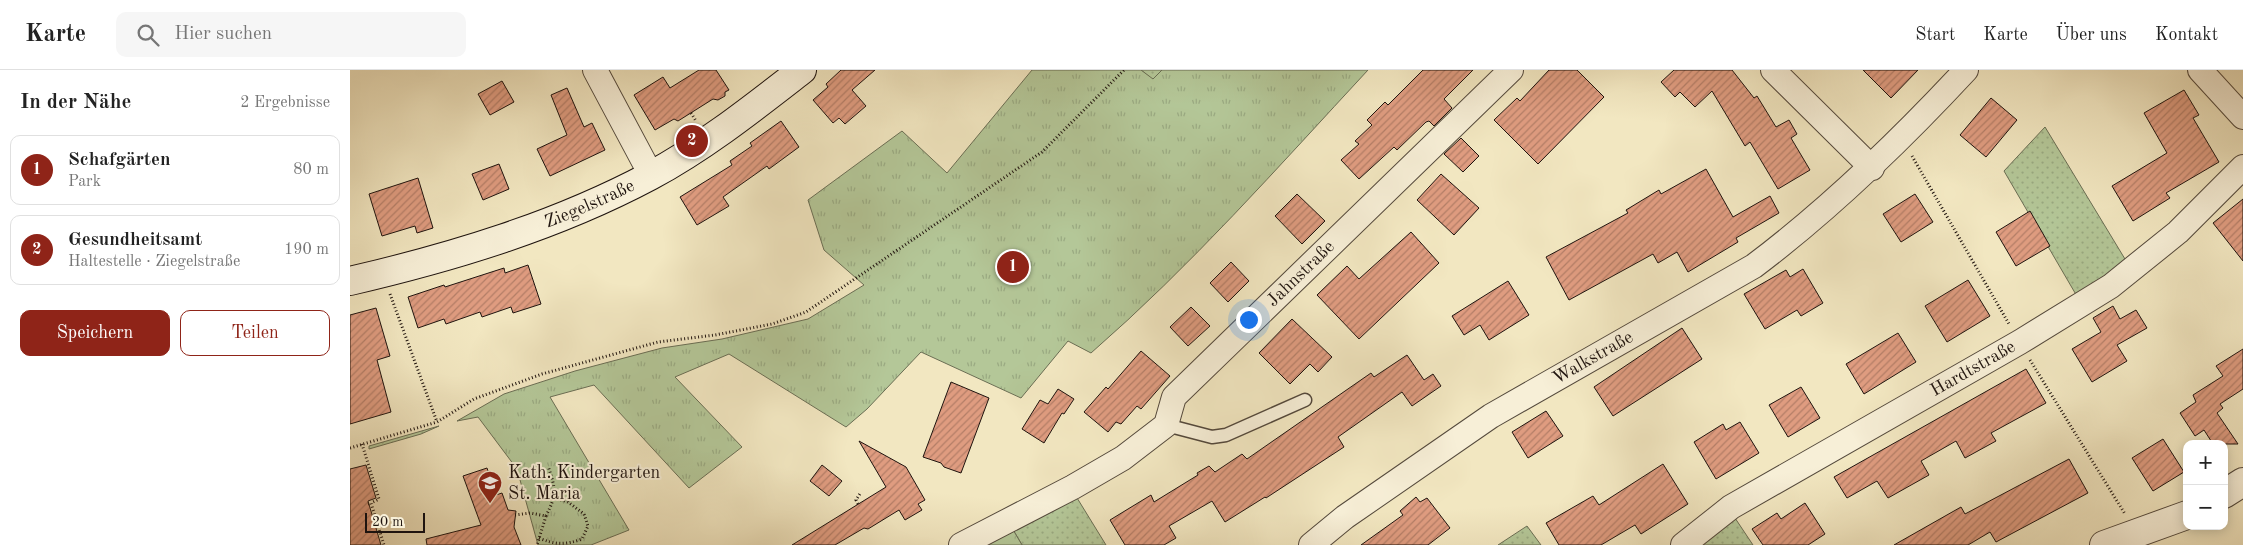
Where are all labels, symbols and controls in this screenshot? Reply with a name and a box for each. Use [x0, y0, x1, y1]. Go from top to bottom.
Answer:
search box [116, 12, 466, 57]
icon: search [134, 21, 162, 49]
text: Karte [25, 23, 86, 47]
text: Hier suchen [174, 25, 272, 44]
text: Start [1915, 26, 1955, 44]
text: Karte [1983, 26, 2028, 44]
text: Über uns [2056, 26, 2127, 44]
text: Kontakt [2155, 26, 2218, 44]
text: In der Nähe [20, 92, 131, 113]
text: 2 Ergebnisse [240, 95, 330, 111]
pin: 2 [676, 122, 708, 160]
text: Schafgärten [68, 151, 171, 170]
text: 1 [32, 162, 42, 178]
text: 80 m [293, 162, 329, 178]
text: Park [68, 174, 101, 190]
street label: Ziegelstraße [542, 177, 637, 232]
text: Gesundheitsamt [68, 231, 202, 250]
street label: Jahnstraße [1264, 237, 1338, 310]
text: 2 [32, 242, 42, 258]
text: 190 m [284, 242, 329, 258]
pin: 1 [997, 248, 1029, 286]
text: Haltestelle · Ziegelstraße [68, 254, 240, 270]
your location [1236, 307, 1262, 333]
button: Speichern [20, 310, 170, 356]
button: Teilen [180, 310, 330, 356]
street label: Walkstraße [1550, 328, 1636, 388]
street label: Hardtstraße [1928, 338, 2019, 400]
map controls [2183, 440, 2228, 530]
button: + [2183, 440, 2228, 485]
place label: Kath. Kindergarten St. Maria [508, 464, 660, 503]
school or university icon: Kath. Kindergarten St. Maria [477, 470, 503, 504]
button: − [2183, 485, 2228, 530]
scale bar [365, 510, 425, 533]
text: 20 m [372, 515, 403, 529]

